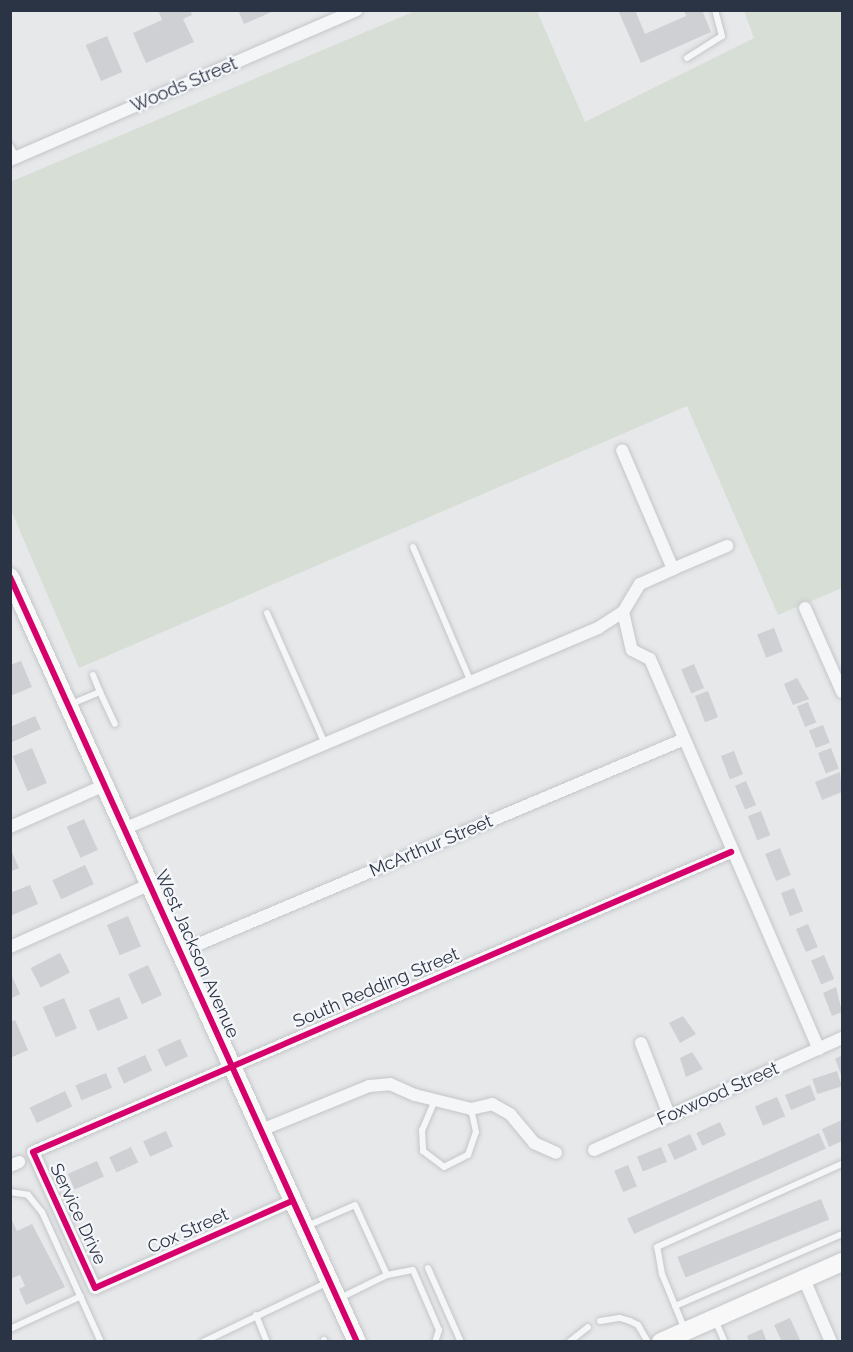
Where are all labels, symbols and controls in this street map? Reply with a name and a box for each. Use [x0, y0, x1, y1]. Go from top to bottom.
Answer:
street label: Woods Street [128, 53, 240, 117]
street label: McArthur Street [366, 810, 496, 882]
street label: West Jackson Avenue [150, 866, 244, 1042]
street label: South Redding Street [290, 943, 462, 1033]
street label: Foxwood Street [654, 1058, 782, 1130]
street label: Service Drive [45, 1160, 111, 1268]
street label: Cox Street [144, 1204, 232, 1258]

